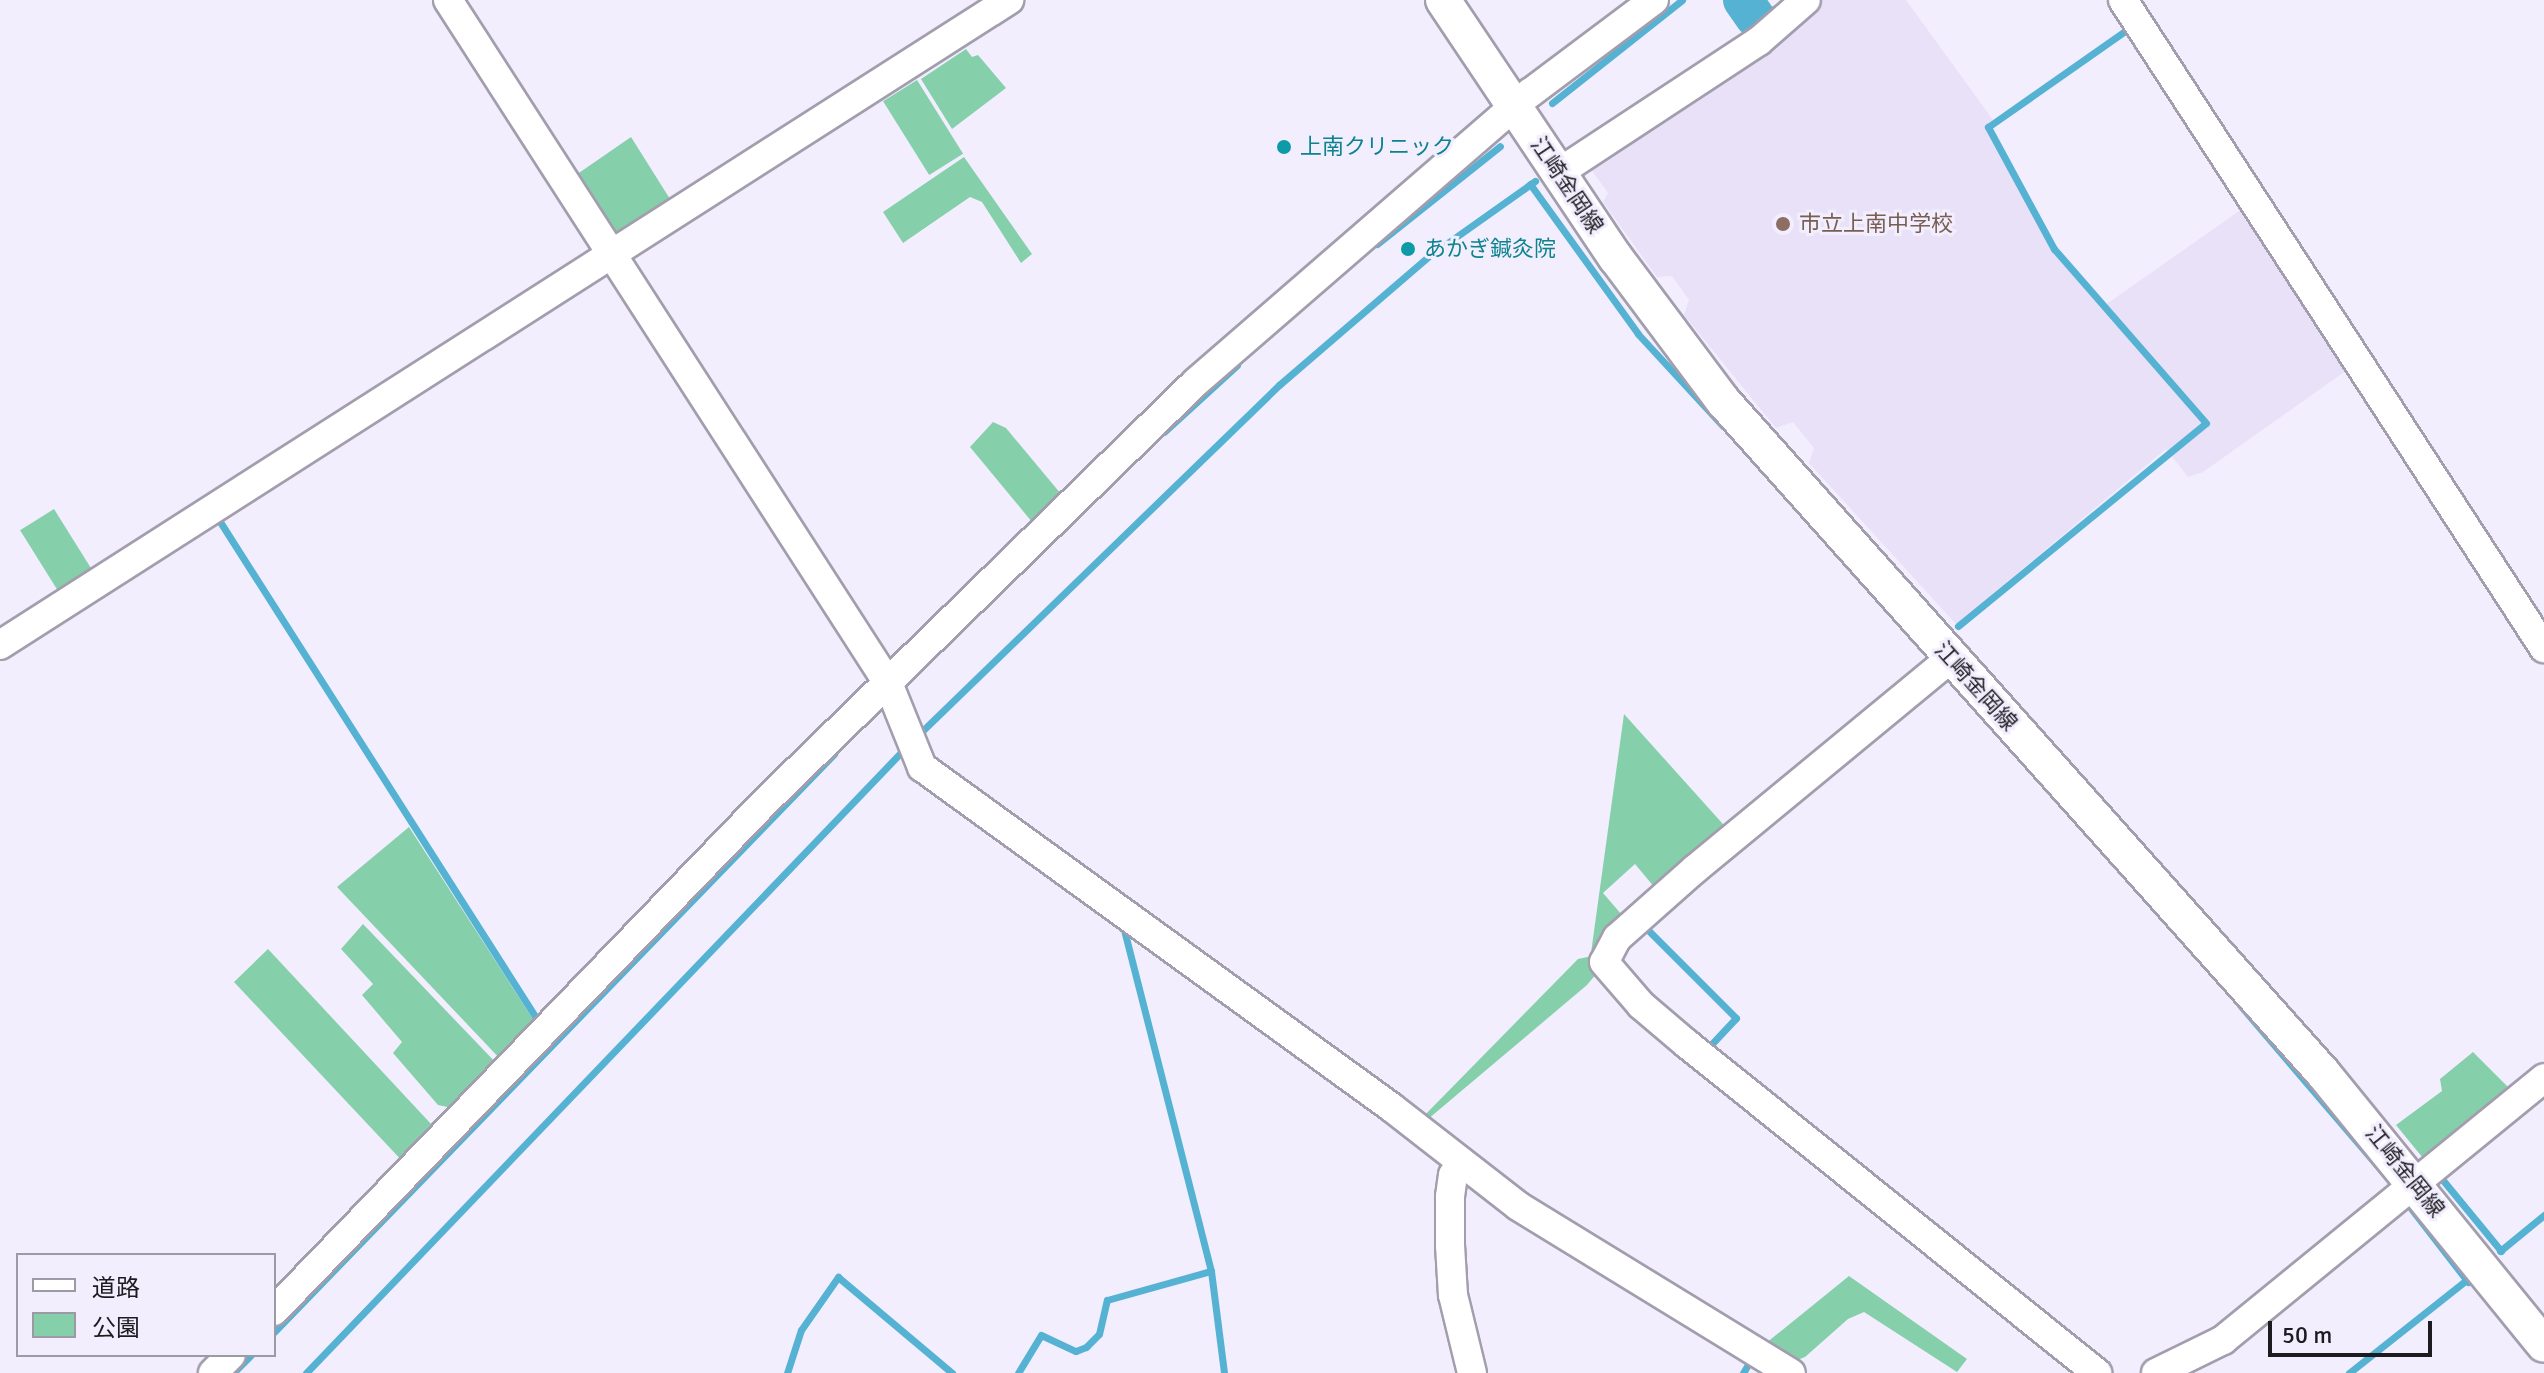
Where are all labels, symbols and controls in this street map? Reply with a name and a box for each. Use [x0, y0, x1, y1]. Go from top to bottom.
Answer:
street label: 江崎金岡線 [1525, 132, 1609, 238]
place label: 上南クリニック [1300, 134, 1454, 160]
marker: 上南クリニック [1275, 138, 1293, 156]
place label: 市立上南中学校 [1799, 211, 1953, 237]
marker: 市立上南中学校 [1774, 215, 1792, 233]
place label: あかぎ鍼灸院 [1424, 236, 1556, 262]
marker: あかぎ鍼灸院 [1399, 240, 1417, 258]
street label: 江崎金岡線 [1929, 636, 2023, 736]
street label: 江崎金岡線 [2360, 1120, 2450, 1222]
legend [16, 1253, 276, 1357]
text: 道路 [92, 1273, 140, 1303]
scale bar [2272, 1305, 2436, 1355]
text: 公園 [92, 1313, 140, 1343]
text: 50 m [2282, 1320, 2332, 1350]

